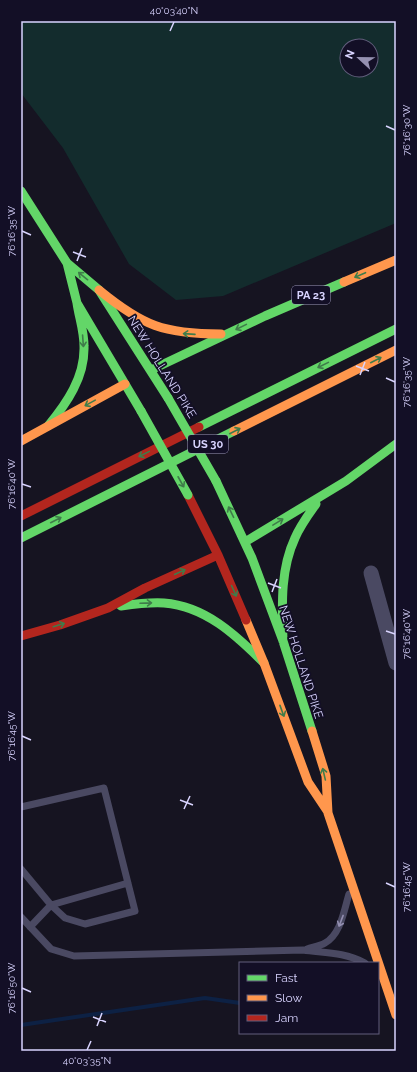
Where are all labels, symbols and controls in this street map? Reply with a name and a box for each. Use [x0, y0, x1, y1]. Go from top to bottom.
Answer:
text: 40°03'40"N [150, 5, 198, 16]
north arrow [339, 38, 379, 78]
text: N [343, 48, 358, 61]
text: 76°16'30"W [401, 104, 412, 156]
text: 76°16'35"W [6, 205, 17, 256]
one-way arrow [354, 271, 366, 279]
one-way arrow [77, 272, 88, 281]
road number: PA 23 [292, 286, 330, 304]
street label: NEW HOLLAND PIKE [125, 313, 199, 421]
one-way arrow [235, 324, 247, 331]
one-way arrow [183, 330, 196, 337]
one-way arrow [79, 334, 87, 347]
one-way arrow [370, 356, 382, 363]
text: 76°16'35"W [401, 356, 412, 407]
one-way arrow [318, 362, 330, 370]
one-way arrow [85, 400, 97, 407]
one-way arrow [228, 426, 240, 434]
road number: US 30 [188, 435, 228, 453]
one-way arrow [139, 451, 151, 459]
text: 76°16'40"W [6, 458, 17, 509]
one-way arrow [178, 476, 185, 488]
one-way arrow [226, 506, 234, 518]
one-way arrow [50, 516, 62, 523]
one-way arrow [272, 518, 284, 526]
one-way arrow [174, 568, 186, 575]
one-way arrow [231, 584, 238, 596]
one-way arrow [139, 599, 152, 607]
street label: NEW HOLLAND PIKE [276, 604, 326, 720]
text: 76°16'40"W [401, 608, 412, 659]
one-way arrow [52, 621, 64, 629]
one-way arrow [278, 705, 286, 717]
text: 76°16'45"W [6, 711, 17, 761]
one-way arrow [320, 768, 328, 781]
text: 76°16'45"W [401, 862, 412, 912]
one-way arrow [336, 915, 344, 927]
text: 76°16'50"W [6, 962, 17, 1014]
legend [239, 962, 379, 1034]
text: Fast [275, 971, 298, 985]
text: Slow [275, 991, 302, 1005]
text: Jam [275, 1011, 298, 1025]
text: 40°03'35"N [63, 1055, 111, 1066]

